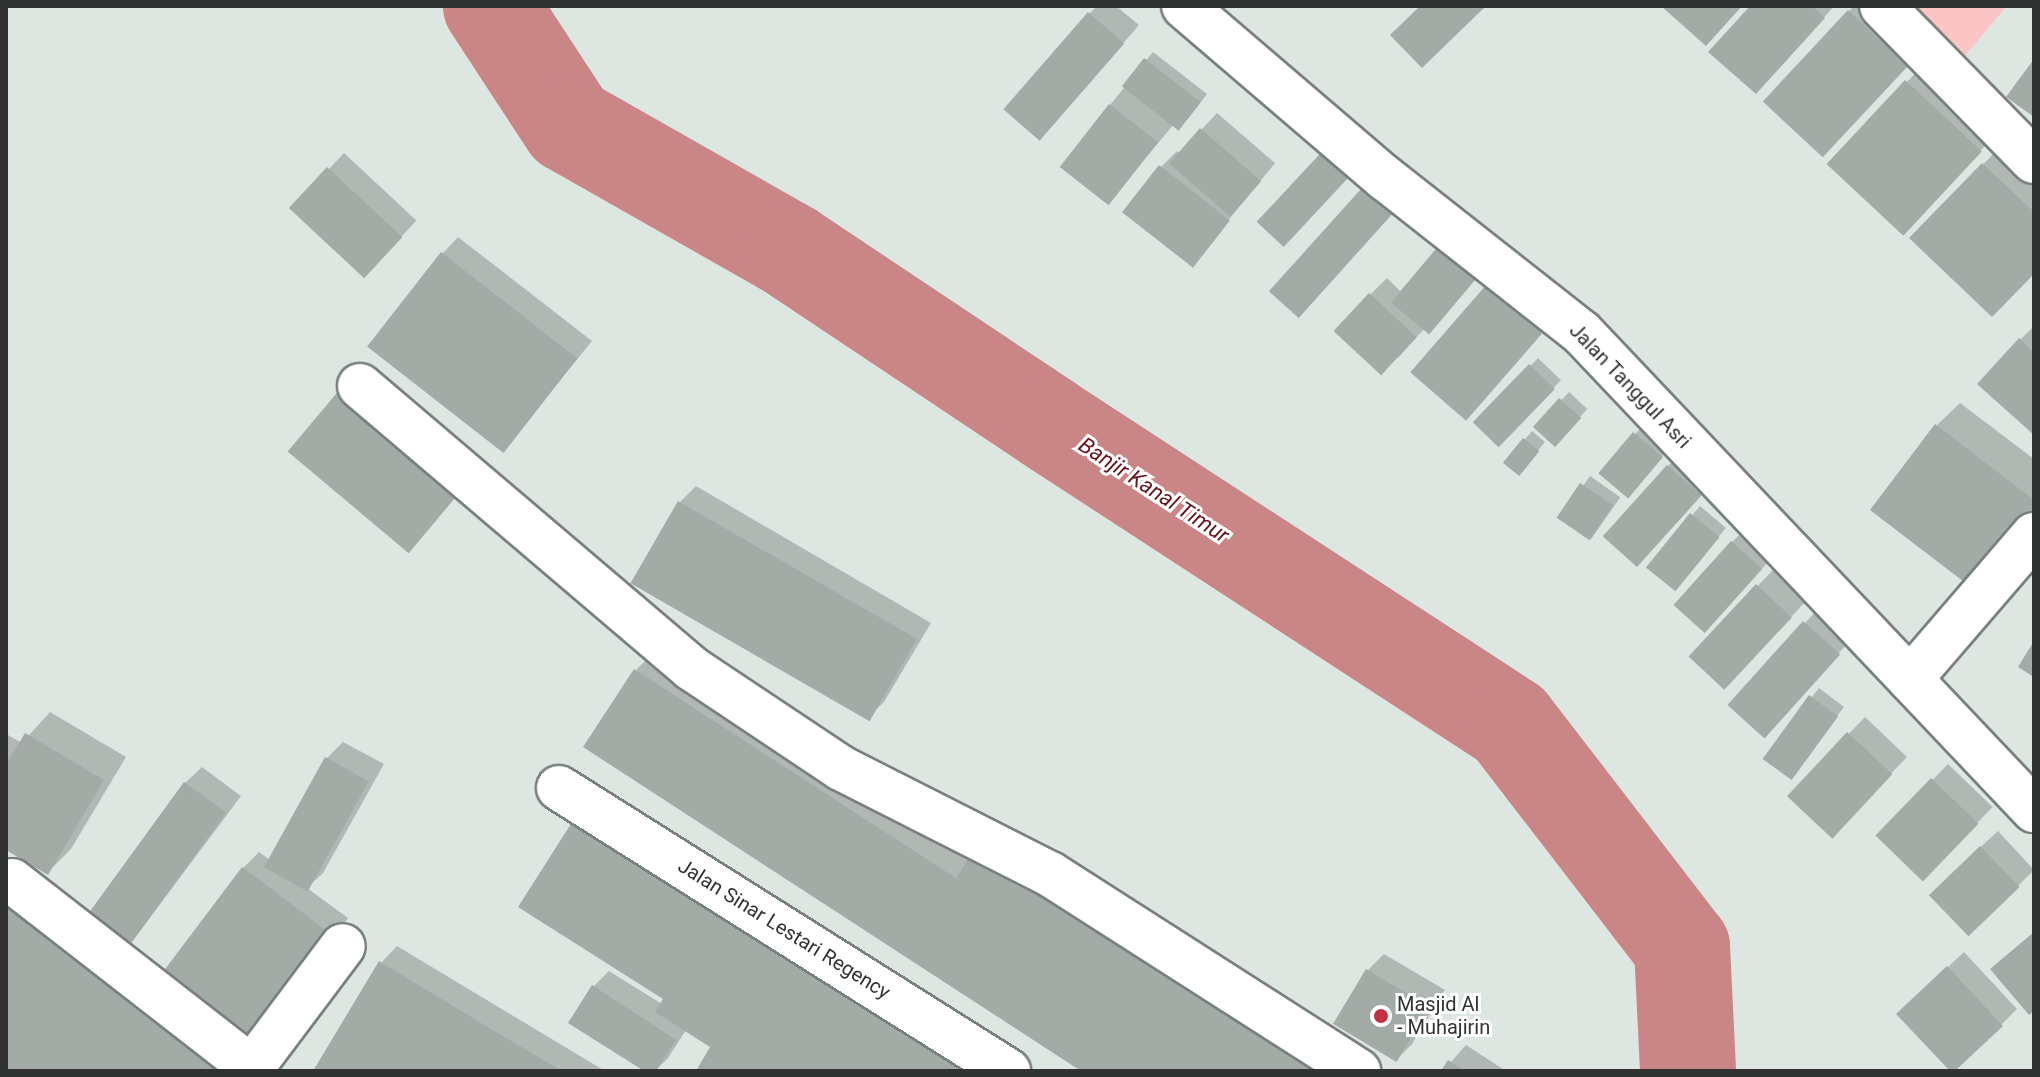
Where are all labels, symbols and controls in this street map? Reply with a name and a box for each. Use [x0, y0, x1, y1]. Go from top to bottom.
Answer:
street label: Jalan Tanggul Asri [1564, 318, 1696, 454]
water label: Banjir Kanal Timur [1074, 431, 1234, 549]
street label: Jalan Sinar Lestari Regency [674, 854, 894, 1004]
place label: Masjid Al - Muhajirin [1397, 992, 1490, 1039]
marker: Masjid Al - Muhajirin [1372, 1007, 1390, 1025]

